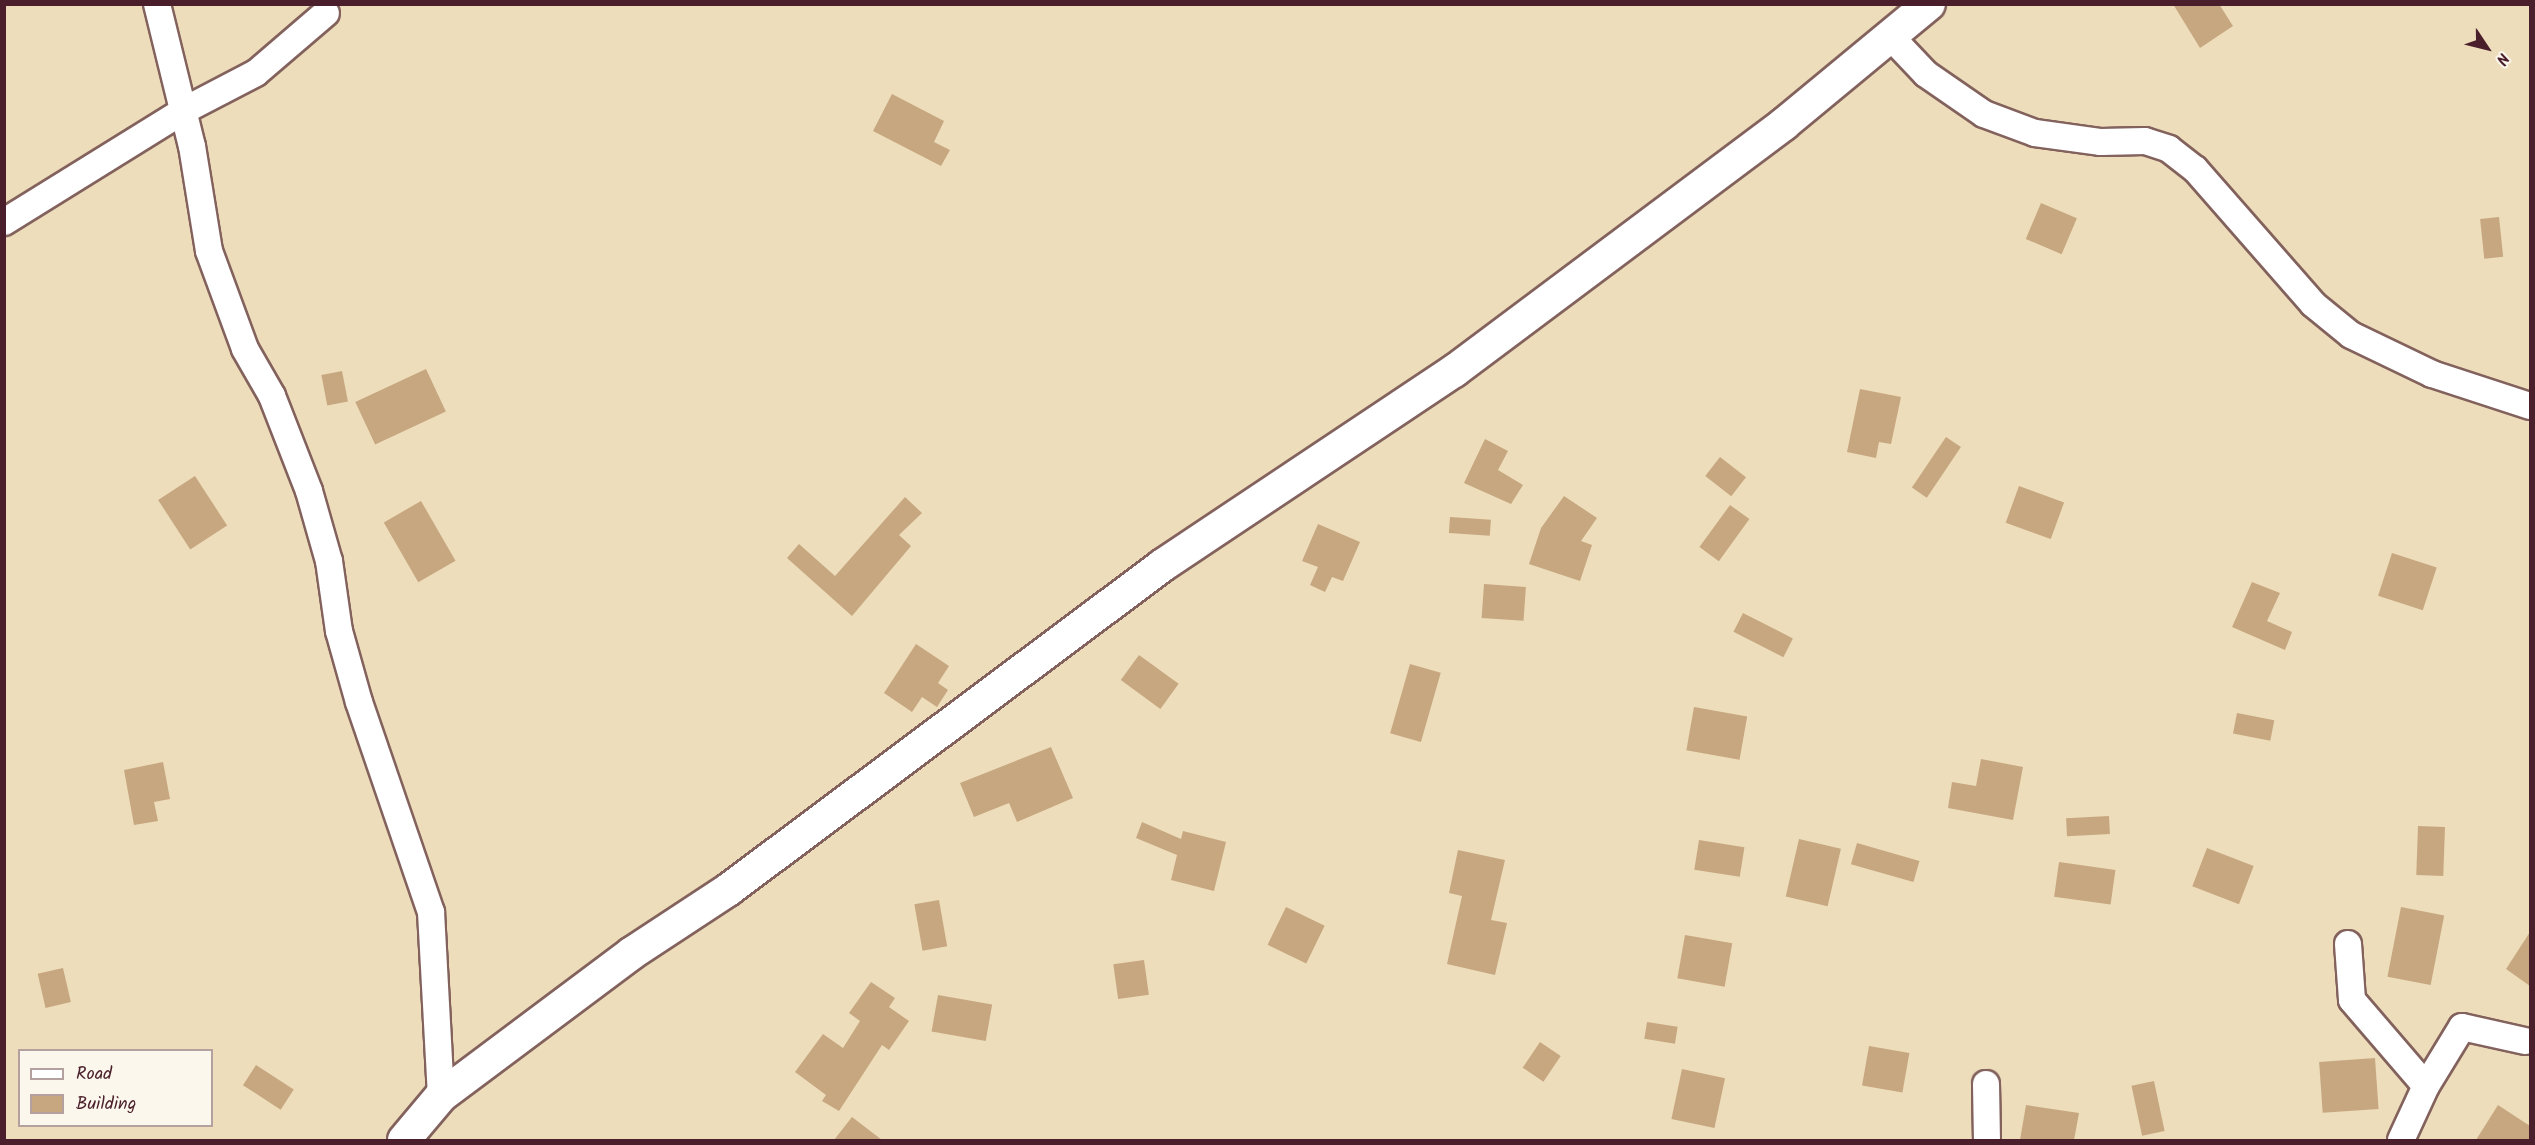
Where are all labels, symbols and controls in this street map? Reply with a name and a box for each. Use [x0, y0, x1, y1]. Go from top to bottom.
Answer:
north arrow [2457, 18, 2517, 78]
text: N [2489, 47, 2515, 70]
legend [18, 1049, 213, 1127]
text: Road [76, 1060, 112, 1089]
text: Building [76, 1090, 136, 1119]

